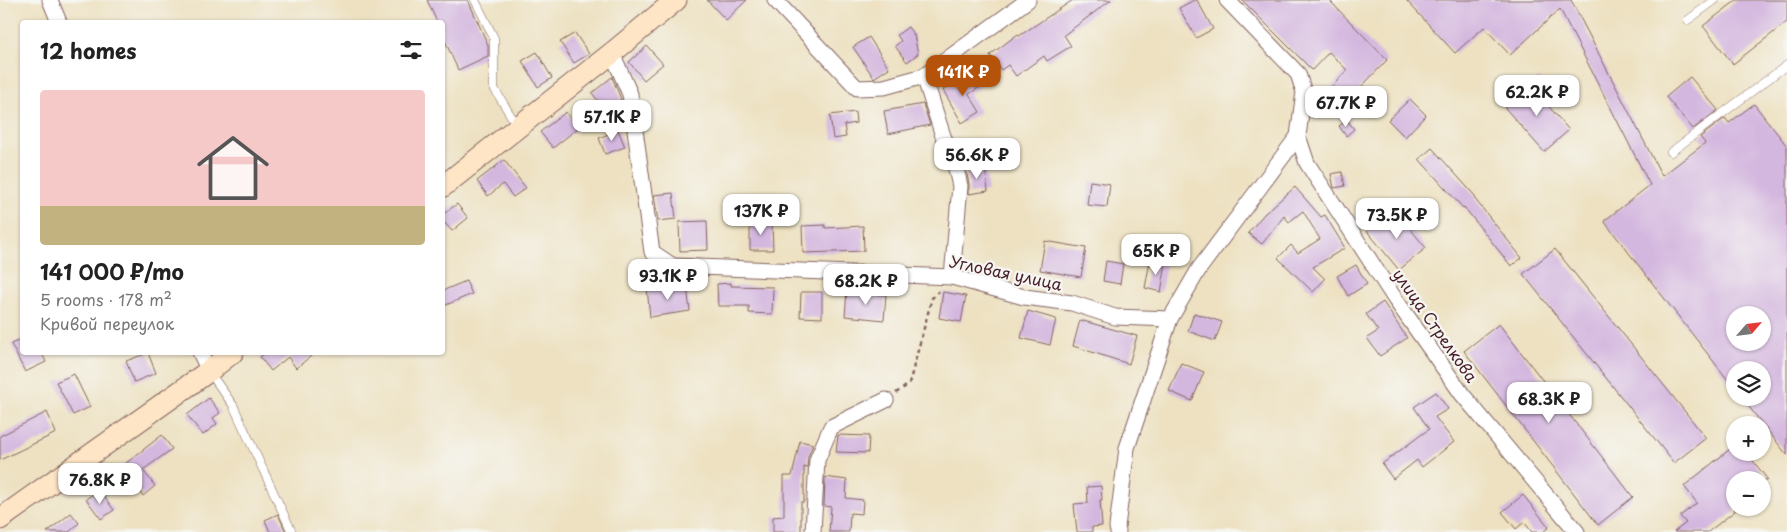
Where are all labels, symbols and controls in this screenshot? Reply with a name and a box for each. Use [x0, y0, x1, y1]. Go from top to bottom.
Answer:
text: 12 homes [40, 34, 137, 66]
icon: filters [397, 36, 425, 64]
pin: 141K ₽ [922, 54, 1004, 97]
text: 141K ₽ [937, 59, 989, 83]
pin: 62.2K ₽ [1491, 74, 1583, 117]
text: 62.2K ₽ [1505, 79, 1569, 103]
pin: 67.7K ₽ [1300, 86, 1392, 128]
text: 67.7K ₽ [1316, 90, 1376, 114]
pin: 57.1K ₽ [566, 100, 658, 142]
text: 57.1K ₽ [583, 104, 641, 128]
icon: home [188, 123, 278, 213]
pin: 56.6K ₽ [931, 138, 1023, 180]
text: 56.6K ₽ [945, 142, 1009, 166]
pin: 137K ₽ [720, 194, 802, 236]
text: 137K ₽ [734, 198, 788, 222]
pin: 73.5K ₽ [1351, 198, 1443, 240]
text: 73.5K ₽ [1367, 202, 1427, 226]
pin: 65K ₽ [1121, 234, 1191, 276]
text: 65K ₽ [1132, 238, 1180, 262]
street label: Угловая улица [947, 248, 1065, 296]
text: 141 000 ₽/mo [40, 255, 184, 287]
pin: 93.1K ₽ [622, 258, 714, 301]
text: 93.1K ₽ [639, 263, 697, 287]
street label: улица Стрелкова [1388, 263, 1484, 387]
pin: 68.2K ₽ [820, 264, 912, 306]
text: 68.2K ₽ [834, 268, 898, 292]
text: 5 rooms · 178 m² [40, 287, 172, 311]
north arrow [1726, 306, 1771, 351]
map controls [1726, 306, 1771, 516]
text: Кривой переулок [40, 311, 174, 335]
button: layers [1726, 361, 1771, 406]
pin: 68.3K ₽ [1503, 382, 1595, 424]
text: 68.3K ₽ [1518, 386, 1580, 410]
button: + [1726, 416, 1771, 461]
pin: 76.8K ₽ [54, 462, 146, 505]
text: 76.8K ₽ [69, 467, 131, 491]
button: − [1726, 471, 1771, 516]

